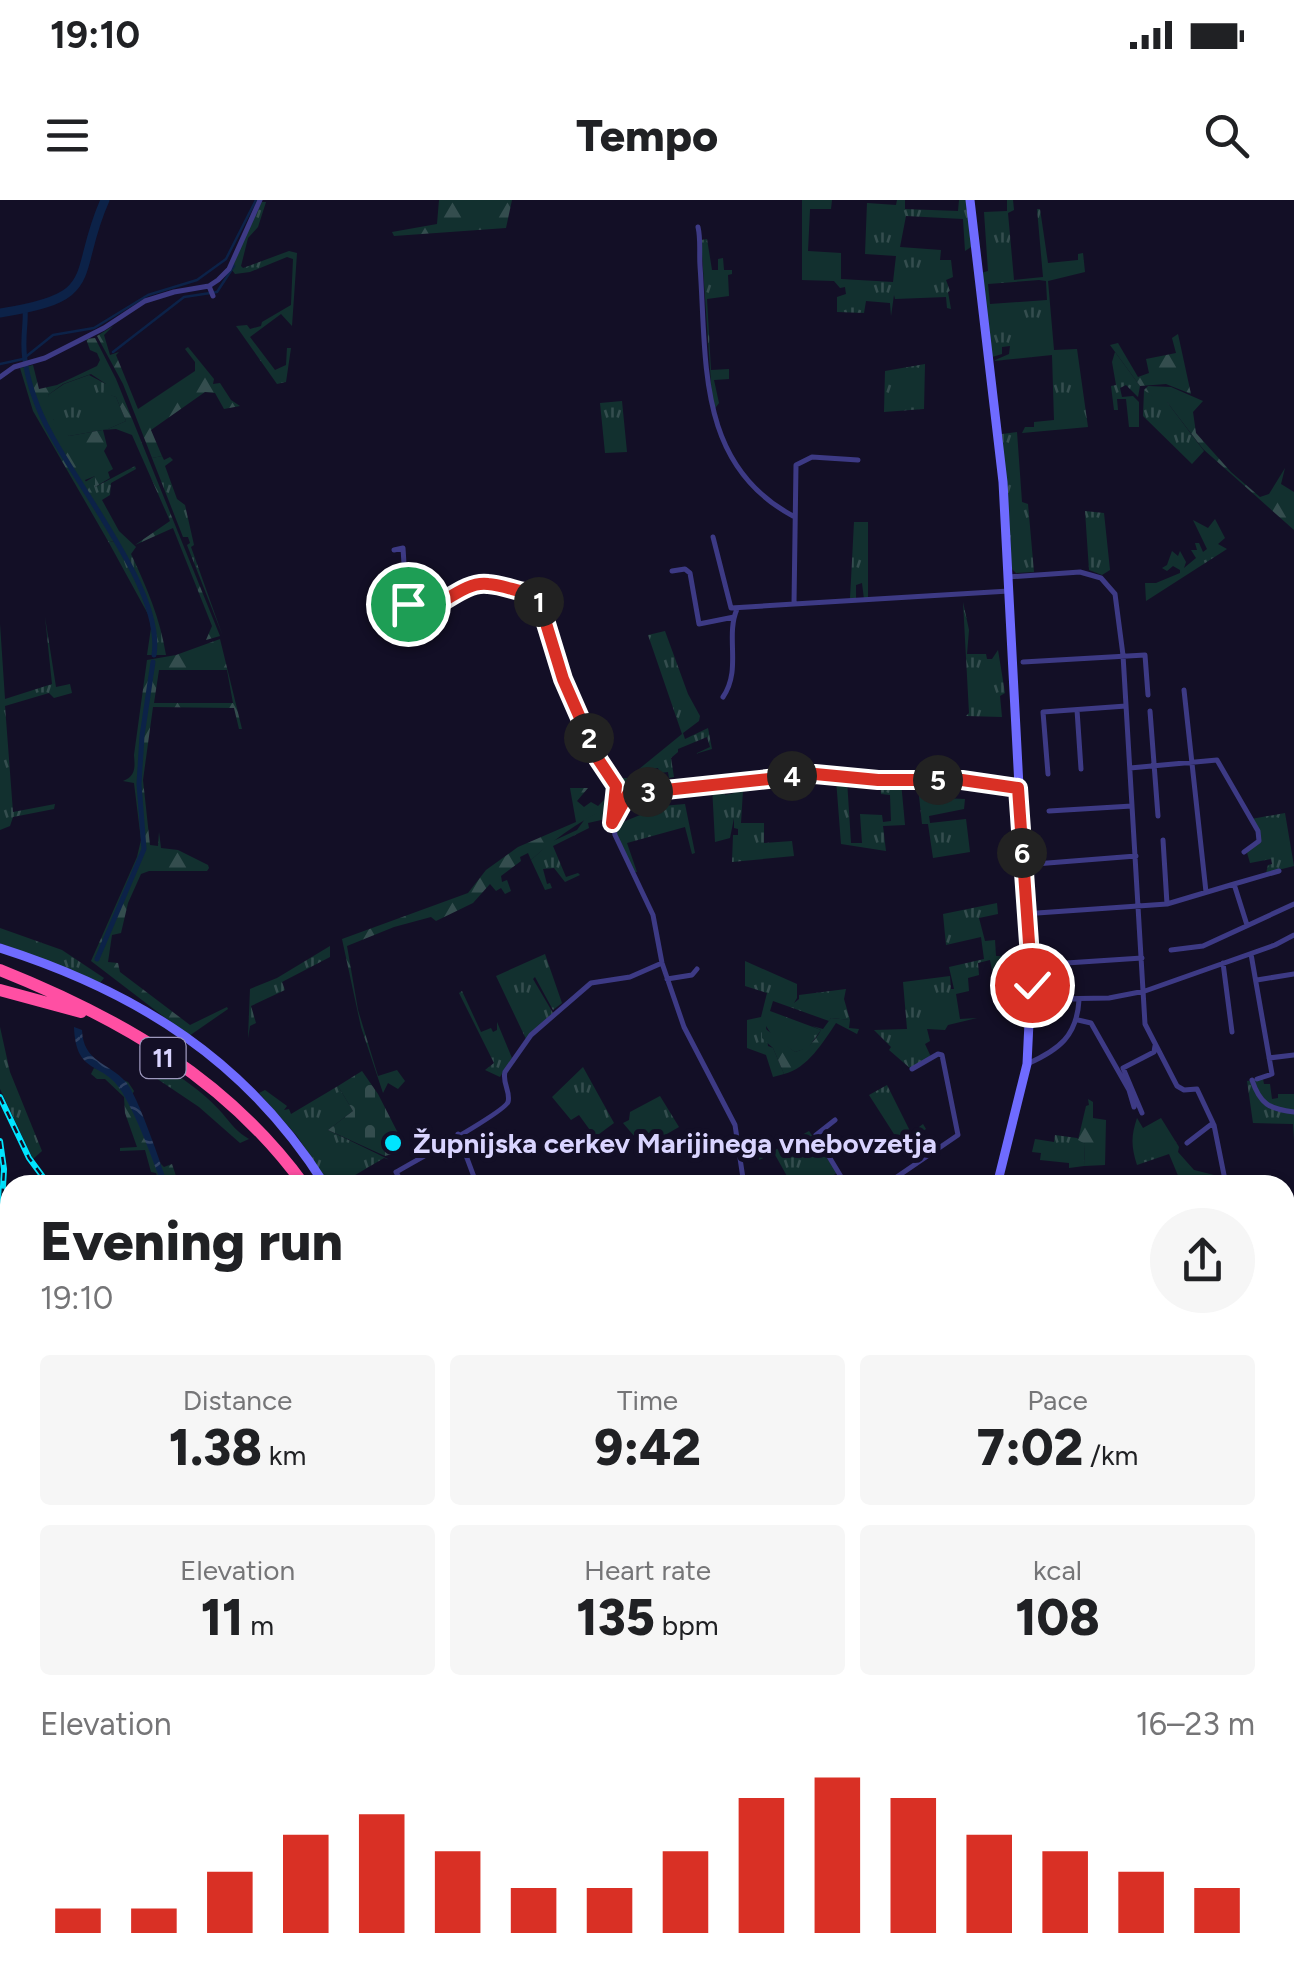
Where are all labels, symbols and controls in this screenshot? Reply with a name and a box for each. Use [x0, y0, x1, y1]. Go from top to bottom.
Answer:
text: 19:10 [50, 12, 140, 58]
icon: menu [40, 108, 95, 163]
text: Tempo [576, 108, 718, 162]
icon: search [1199, 108, 1254, 163]
pin [366, 562, 451, 647]
icon: arrive [381, 577, 436, 632]
pin: 1 [514, 577, 564, 627]
text: 1 [533, 585, 545, 619]
pin: 2 [564, 713, 614, 763]
text: 2 [581, 721, 597, 755]
pin: 4 [767, 751, 817, 801]
pin: 5 [913, 755, 963, 805]
text: 4 [783, 759, 801, 793]
text: 5 [930, 763, 946, 797]
pin: 3 [623, 767, 673, 817]
text: 3 [640, 775, 656, 809]
pin: 6 [997, 828, 1047, 878]
text: 6 [1014, 836, 1030, 870]
pin [990, 943, 1075, 1028]
icon: check [1005, 958, 1060, 1013]
road number: 11 [140, 1038, 186, 1078]
place label: Župnijska cerkev Marijinega vnebovzetja [413, 1126, 937, 1160]
marker: Župnijska cerkev Marijinega vnebovzetja [382, 1132, 404, 1154]
text: Evening run [40, 1208, 343, 1274]
button: share [1150, 1208, 1255, 1313]
text: 19:10 [40, 1279, 113, 1317]
text: Distance [183, 1383, 292, 1417]
text: Time [617, 1383, 678, 1417]
text: Pace [1027, 1383, 1088, 1417]
text: 1.38 [169, 1417, 262, 1478]
text: 9:42 [594, 1417, 701, 1478]
text: 7:02 [977, 1417, 1083, 1478]
text: km [262, 1438, 306, 1472]
text: /km [1083, 1438, 1138, 1472]
text: Elevation [180, 1553, 295, 1587]
text: Heart rate [584, 1553, 711, 1587]
text: kcal [1033, 1553, 1082, 1587]
text: 11 [201, 1587, 243, 1648]
text: 135 [576, 1587, 655, 1648]
text: 108 [1015, 1587, 1100, 1648]
text: m [243, 1608, 274, 1642]
text: bpm [655, 1608, 719, 1642]
text: Elevation [40, 1705, 172, 1743]
text: 16–23 m [1136, 1705, 1255, 1743]

